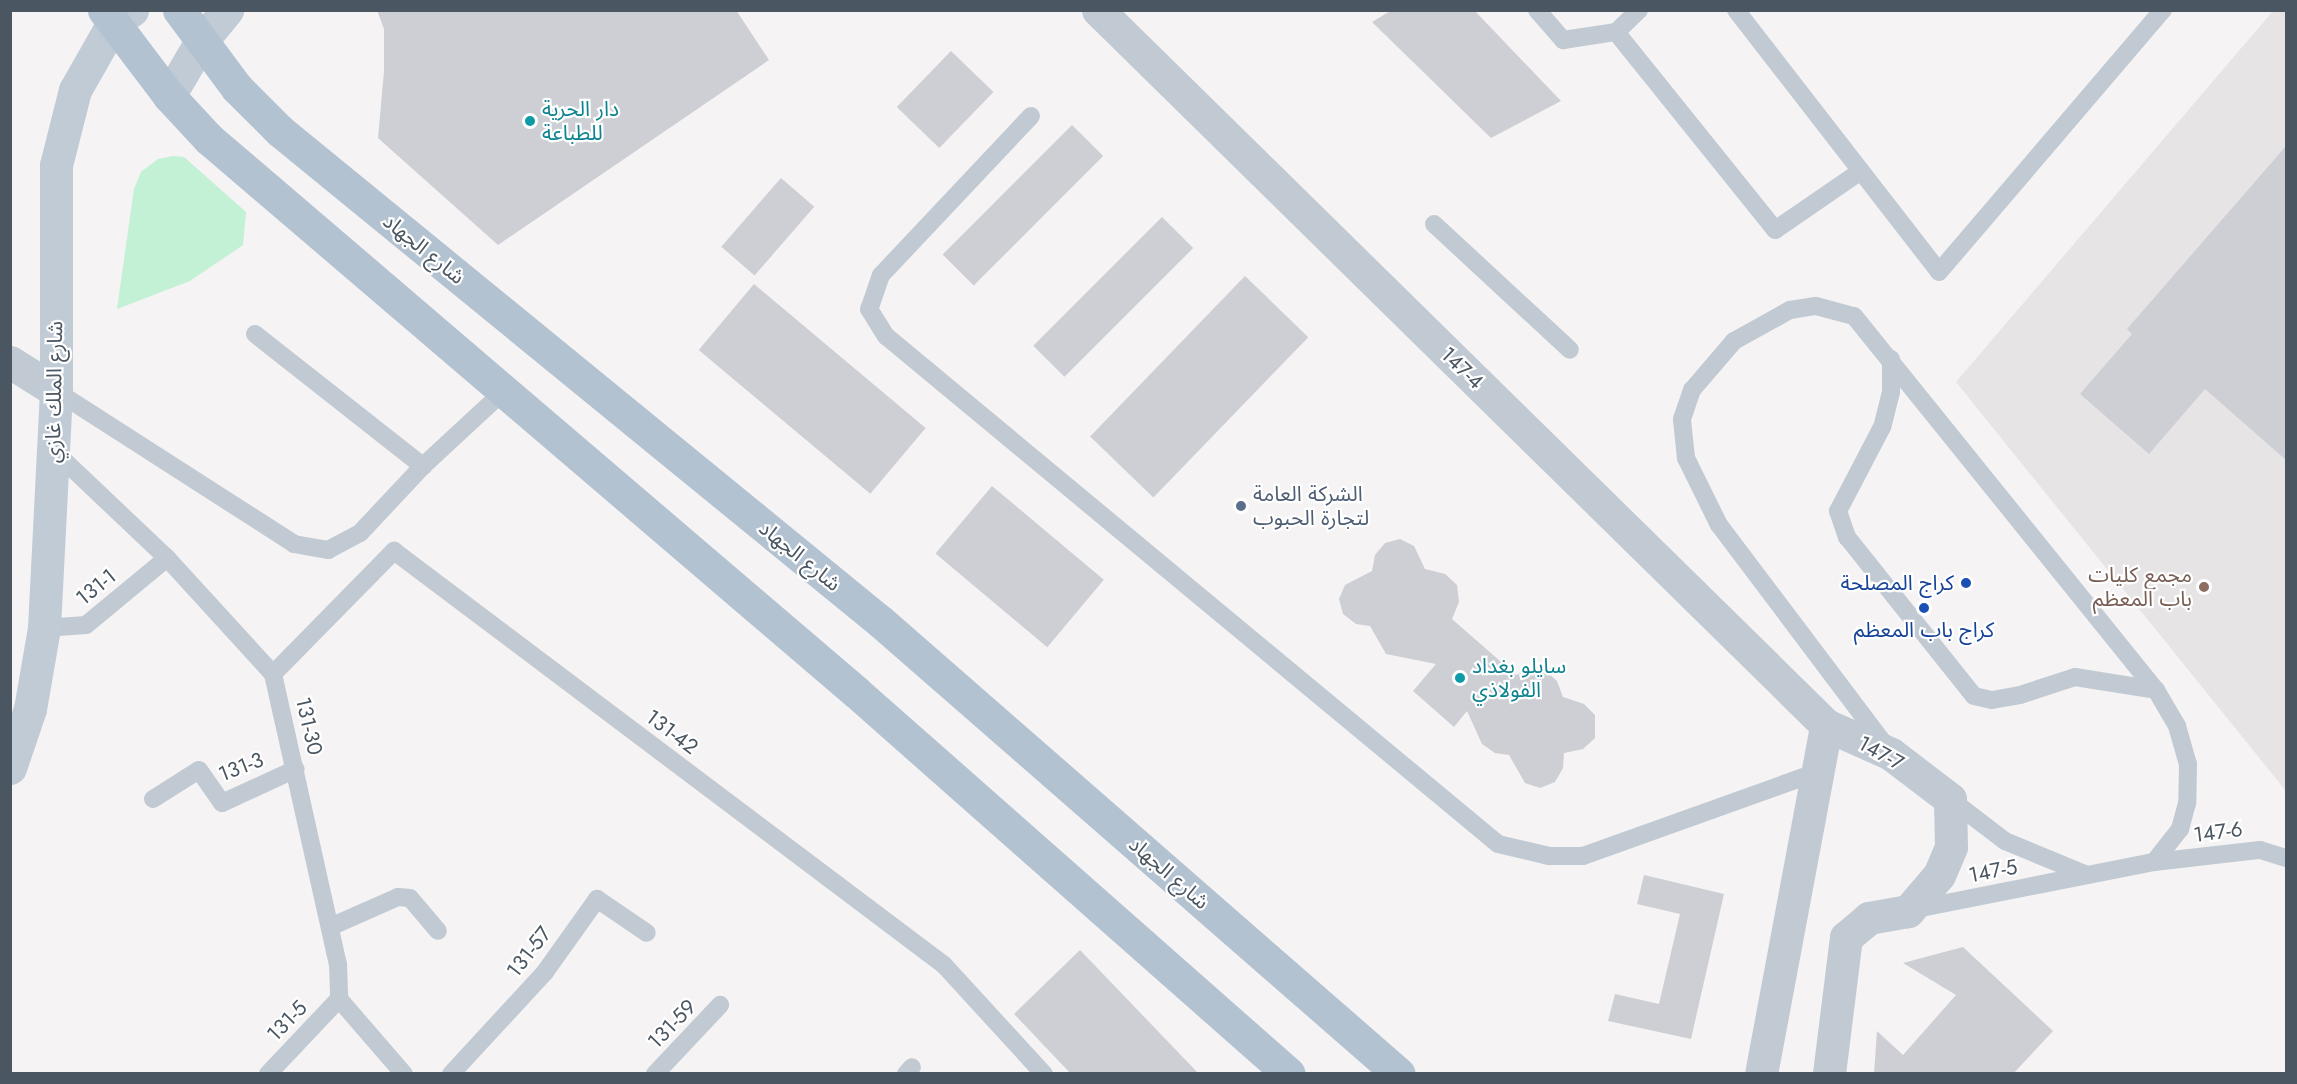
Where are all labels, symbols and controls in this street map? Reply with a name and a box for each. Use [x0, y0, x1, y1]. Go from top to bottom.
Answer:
place label: دار الحرية للطباعة [542, 96, 619, 146]
marker: دار الحرية للطباعة [523, 114, 537, 128]
street label: شارع الجهاد [378, 208, 470, 290]
street label: شارع الملك غازي [40, 321, 68, 463]
street label: 147-4 [1435, 342, 1489, 394]
place label: الشركة العامة لتجارة الحبوب [1253, 481, 1369, 531]
marker: الشركة العامة لتجارة الحبوب [1234, 499, 1248, 513]
street label: شارع الجهاد [754, 515, 846, 597]
place label: مجمع كليات باب المعظم [2088, 562, 2192, 612]
street label: 131-1 [71, 563, 121, 611]
place label: كراج المصلحة [1840, 570, 1954, 596]
marker: كراج المصلحة [1959, 576, 1973, 590]
marker: مجمع كليات باب المعظم [2197, 580, 2211, 594]
marker: كراج باب المعظم [1917, 601, 1931, 615]
place label: كراج باب المعظم [1854, 617, 1994, 643]
place label: سايلو بغداد الفولاذي [1472, 653, 1566, 703]
marker: سايلو بغداد الفولاذي [1453, 671, 1467, 685]
street label: 131-30 [290, 694, 328, 758]
street label: 131-42 [641, 704, 703, 760]
street label: 147-7 [1854, 730, 1908, 776]
street label: 131-3 [215, 747, 267, 787]
street label: 147-6 [2192, 816, 2244, 848]
street label: شارع الجهاد [1124, 831, 1214, 915]
street label: 147-5 [1967, 854, 2019, 888]
street label: 131-57 [501, 922, 557, 982]
street label: 131-59 [643, 994, 701, 1054]
street label: 131-5 [262, 995, 312, 1047]

